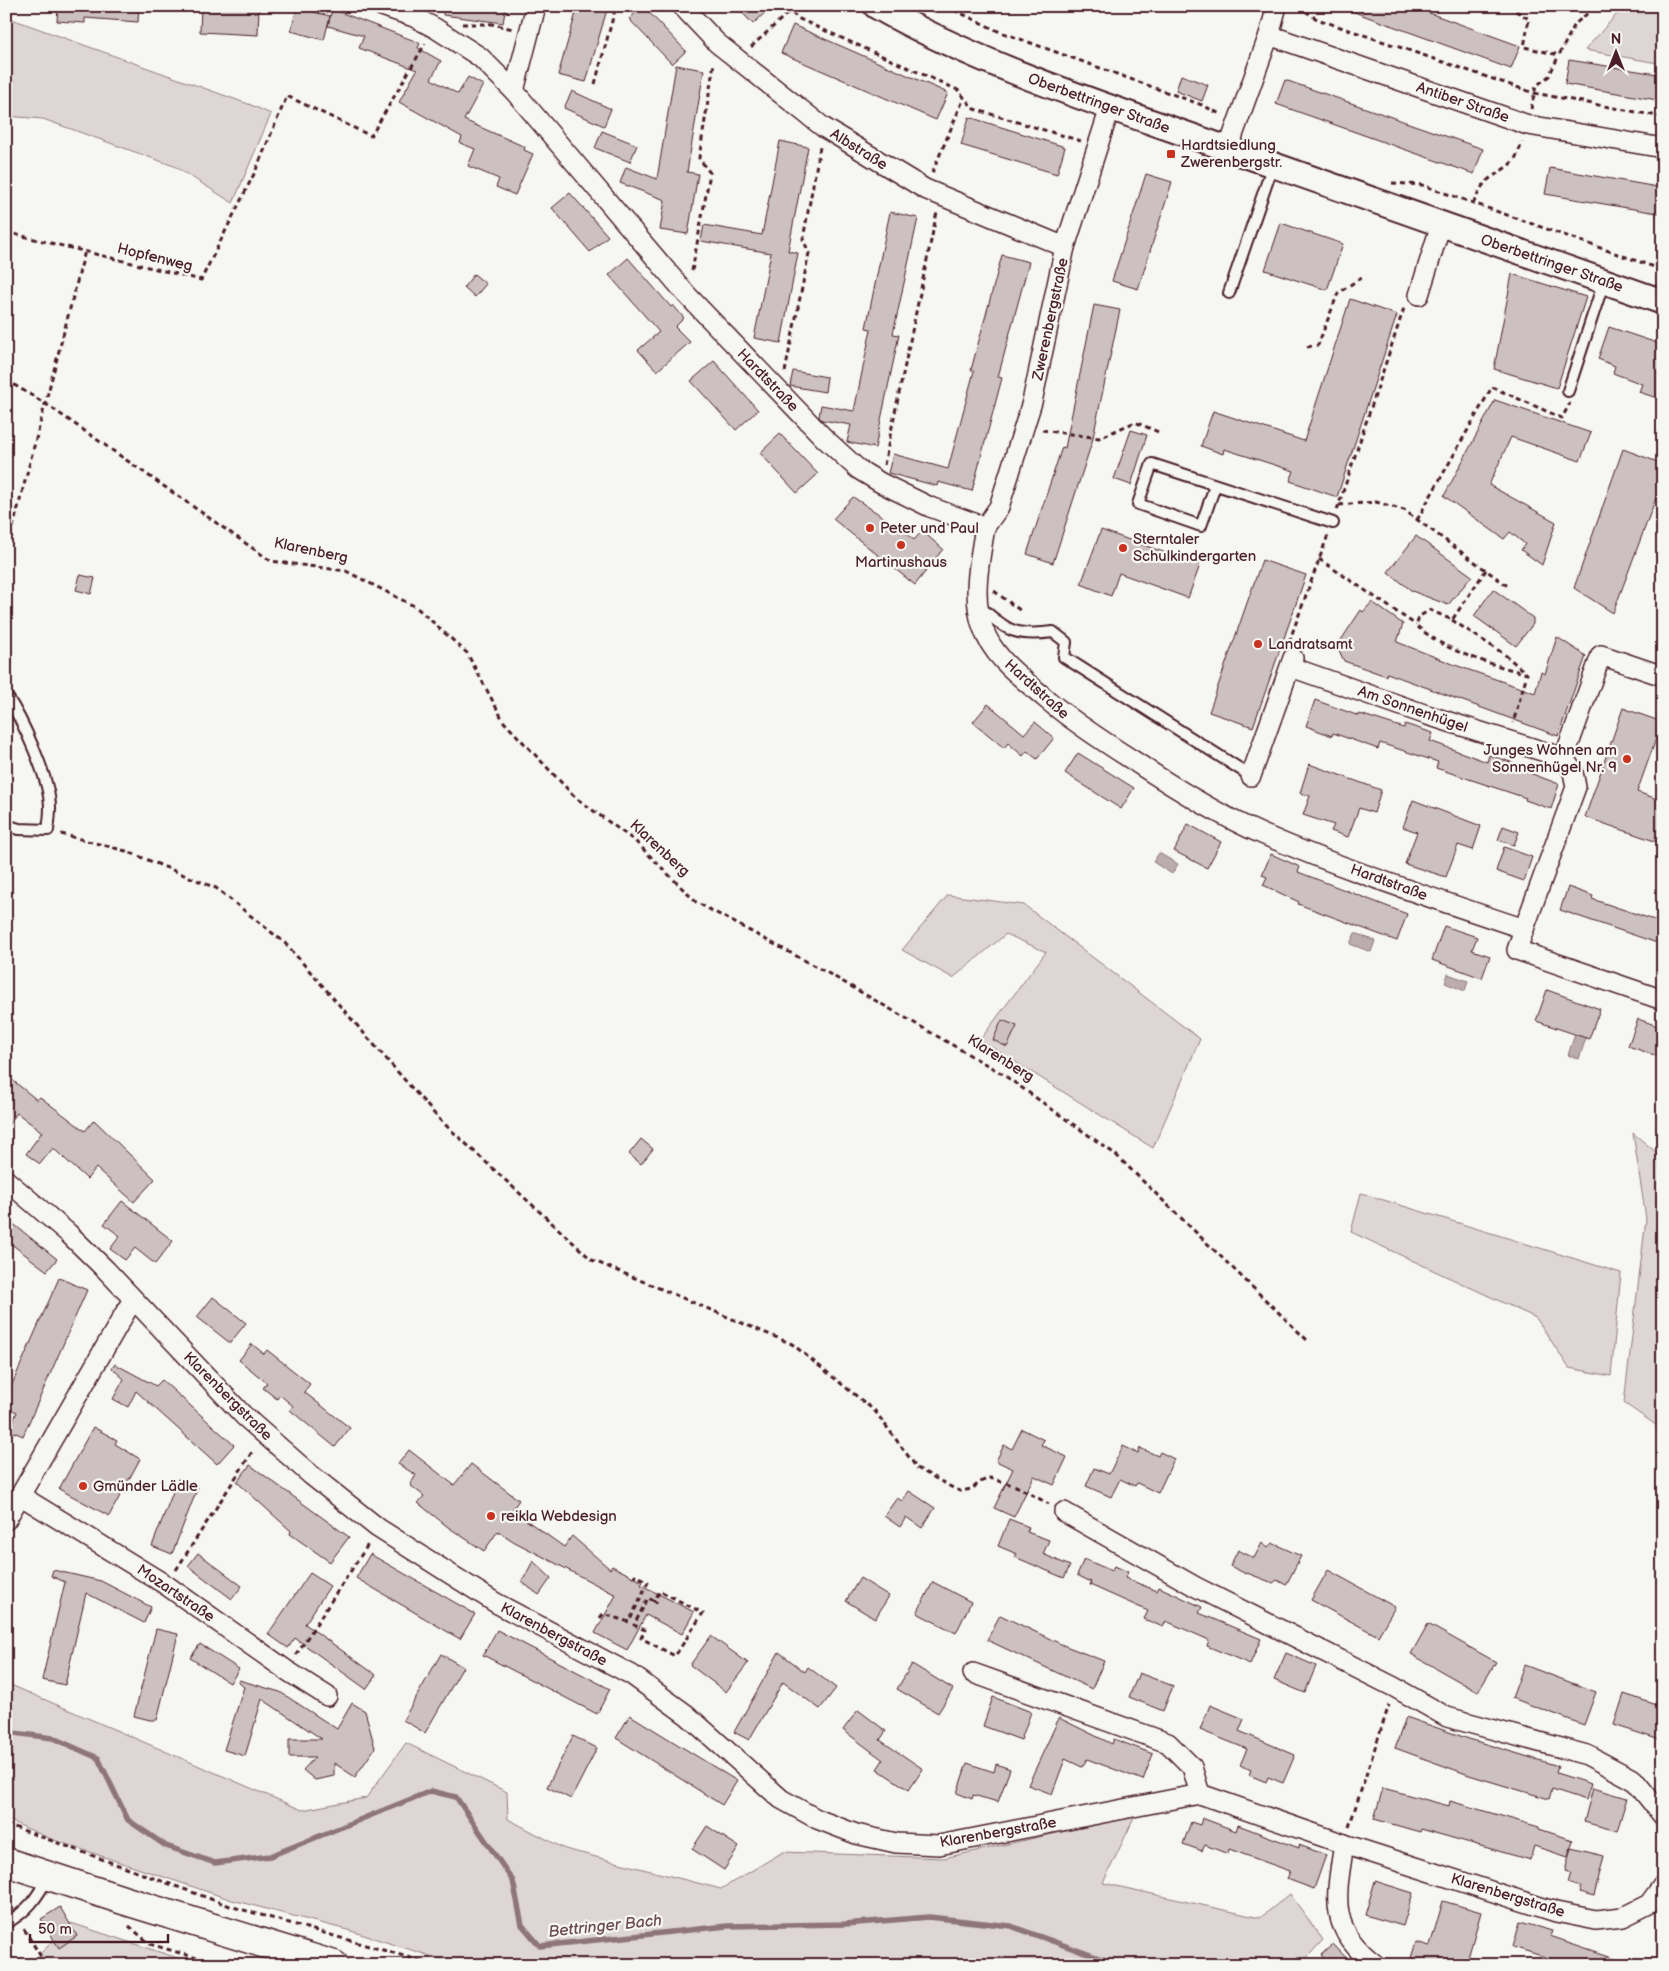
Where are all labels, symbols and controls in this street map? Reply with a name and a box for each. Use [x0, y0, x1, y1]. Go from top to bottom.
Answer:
north arrow [1592, 28, 1642, 78]
text: N [1611, 31, 1621, 48]
street label: Oberbettringer Straße [1025, 69, 1172, 138]
street label: Antiber Straße [1414, 78, 1512, 127]
street label: Albstraße [827, 124, 891, 174]
place label: Hardtsiedlung Zwerenbergstr. [1180, 136, 1282, 172]
marker: Hardtsiedlung Zwerenbergstr. [1165, 148, 1177, 160]
street label: Oberbettringer Straße [1478, 230, 1626, 297]
street label: Hopfenweg [115, 239, 195, 276]
street label: Zwerenbergstraße [1028, 256, 1073, 383]
street label: Hardtstraße [733, 345, 803, 416]
place label: Peter und Paul [880, 519, 979, 538]
marker: Peter und Paul [864, 522, 876, 534]
place label: Sterntaler Schulkindergarten [1133, 530, 1256, 566]
street label: Klarenberg [272, 533, 350, 568]
marker: Martinushaus [895, 539, 907, 551]
marker: Sterntaler Schulkindergarten [1117, 542, 1129, 554]
place label: Martinushaus [855, 553, 947, 572]
place label: Landratsamt [1268, 635, 1353, 654]
marker: Landratsamt [1252, 638, 1264, 650]
street label: Hardtstraße [1000, 655, 1073, 723]
street label: Am Sonnenhügel [1355, 682, 1470, 737]
place label: Junges Wohnen am Sonnenhügel Nr. 9 [1484, 741, 1617, 777]
marker: Junges Wohnen am Sonnenhügel Nr. 9 [1621, 753, 1633, 765]
street label: Klarenberg [626, 816, 694, 881]
street label: Hardtstraße [1348, 860, 1430, 905]
street label: Klarenberg [964, 1030, 1038, 1086]
street label: Klarenbergstraße [179, 1348, 276, 1445]
place label: Gmünder Lädle [93, 1477, 198, 1496]
marker: Gmünder Lädle [77, 1480, 89, 1492]
place label: reikla Webdesign [501, 1507, 617, 1526]
marker: reikla Webdesign [485, 1510, 497, 1522]
street label: Mozartstraße [133, 1560, 218, 1626]
street label: Klarenbergstraße [497, 1598, 610, 1671]
street label: Klarenbergstraße [938, 1813, 1058, 1852]
street label: Klarenbergstraße [1449, 1869, 1567, 1922]
scale bar [30, 1911, 168, 1943]
water label: Bettringer Bach [548, 1911, 663, 1942]
text: 50 m [38, 1920, 72, 1939]

